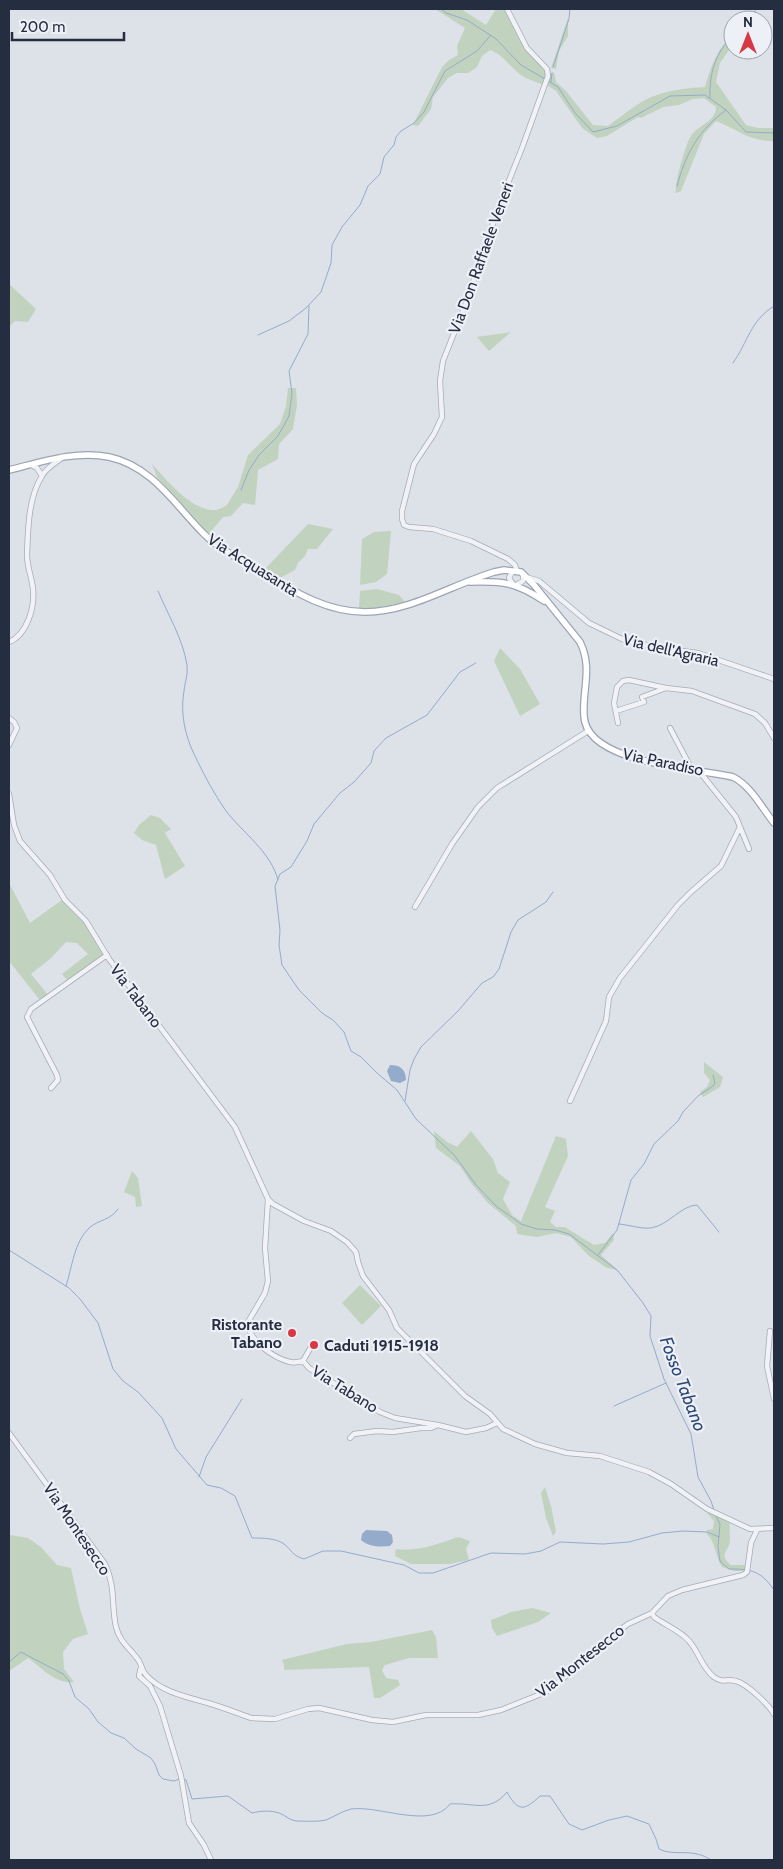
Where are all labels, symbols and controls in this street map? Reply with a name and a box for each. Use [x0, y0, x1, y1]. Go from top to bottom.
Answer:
scale bar [12, 10, 125, 42]
north arrow [723, 10, 773, 60]
text: N [743, 13, 753, 31]
text: 200 m [20, 18, 65, 36]
street label: Via Don Raffaele Veneri [445, 180, 517, 336]
street label: Via Acquasanta [204, 530, 302, 601]
street label: Via dell'Agraria [621, 630, 721, 670]
street label: Via Paradiso [621, 744, 705, 780]
street label: Via Tabano [106, 960, 166, 1032]
place label: Ristorante Tabano [211, 1315, 282, 1352]
marker: Ristorante Tabano [286, 1327, 298, 1339]
water label: Fosso Tabano [655, 1333, 711, 1435]
place label: Caduti 1915-1918 [324, 1336, 439, 1355]
marker: Caduti 1915-1918 [308, 1339, 320, 1351]
street label: Via Tabano [308, 1361, 382, 1417]
street label: Via Montesecco [39, 1479, 115, 1579]
street label: Via Montesecco [532, 1620, 628, 1701]

